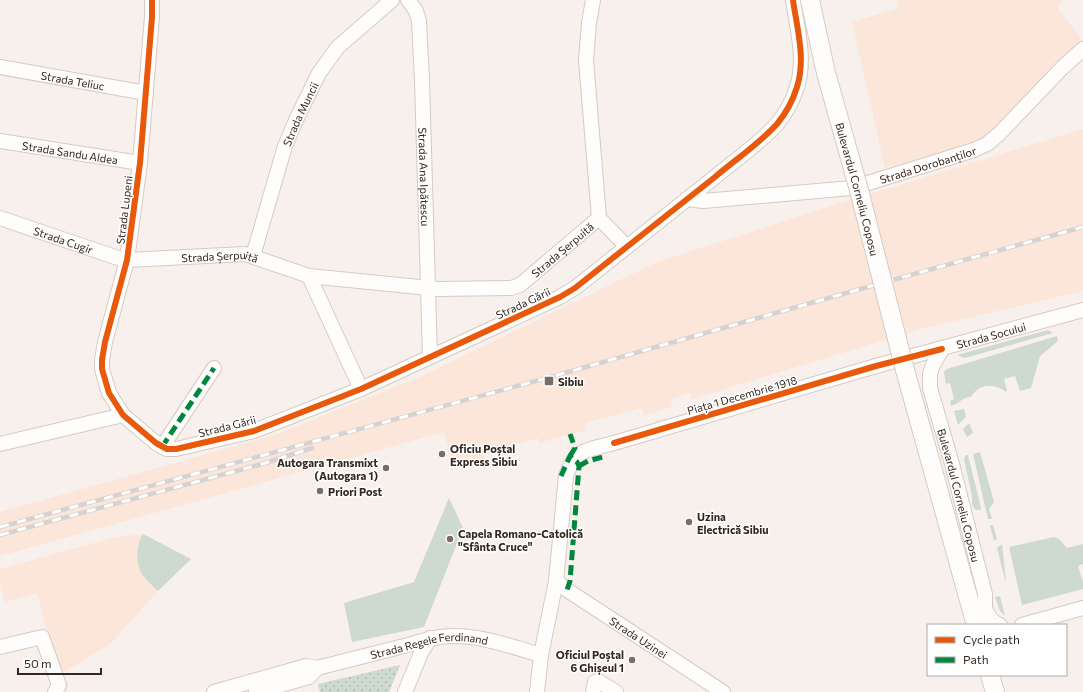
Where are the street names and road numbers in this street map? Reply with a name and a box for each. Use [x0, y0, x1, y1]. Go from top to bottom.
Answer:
street label: Strada Teliuc [40, 68, 106, 92]
street label: Strada Muncii [279, 79, 320, 148]
street label: Bulevardul Corneliu Coposu [834, 121, 882, 257]
street label: Strada Ana Ipătescu [417, 127, 433, 227]
street label: Strada Sandu Aldea [21, 138, 119, 166]
street label: Strada Dorobanților [878, 143, 978, 186]
street label: Strada Lupeni [113, 175, 135, 245]
street label: Strada Șerpuită [528, 219, 596, 279]
street label: Strada Cugir [32, 223, 95, 256]
street label: Strada Șerpuită [181, 247, 260, 265]
street label: Strada Gării [494, 285, 553, 321]
street label: Strada Socului [955, 319, 1027, 351]
street label: Piața 1 Decembrie 1918 [686, 373, 799, 418]
street label: Strada Gării [197, 413, 257, 439]
street label: Bulevardul Corneliu Coposu [936, 427, 983, 563]
street label: Strada Uzinei [607, 613, 670, 661]
street label: Strada Regele Ferdinand [369, 629, 489, 661]

